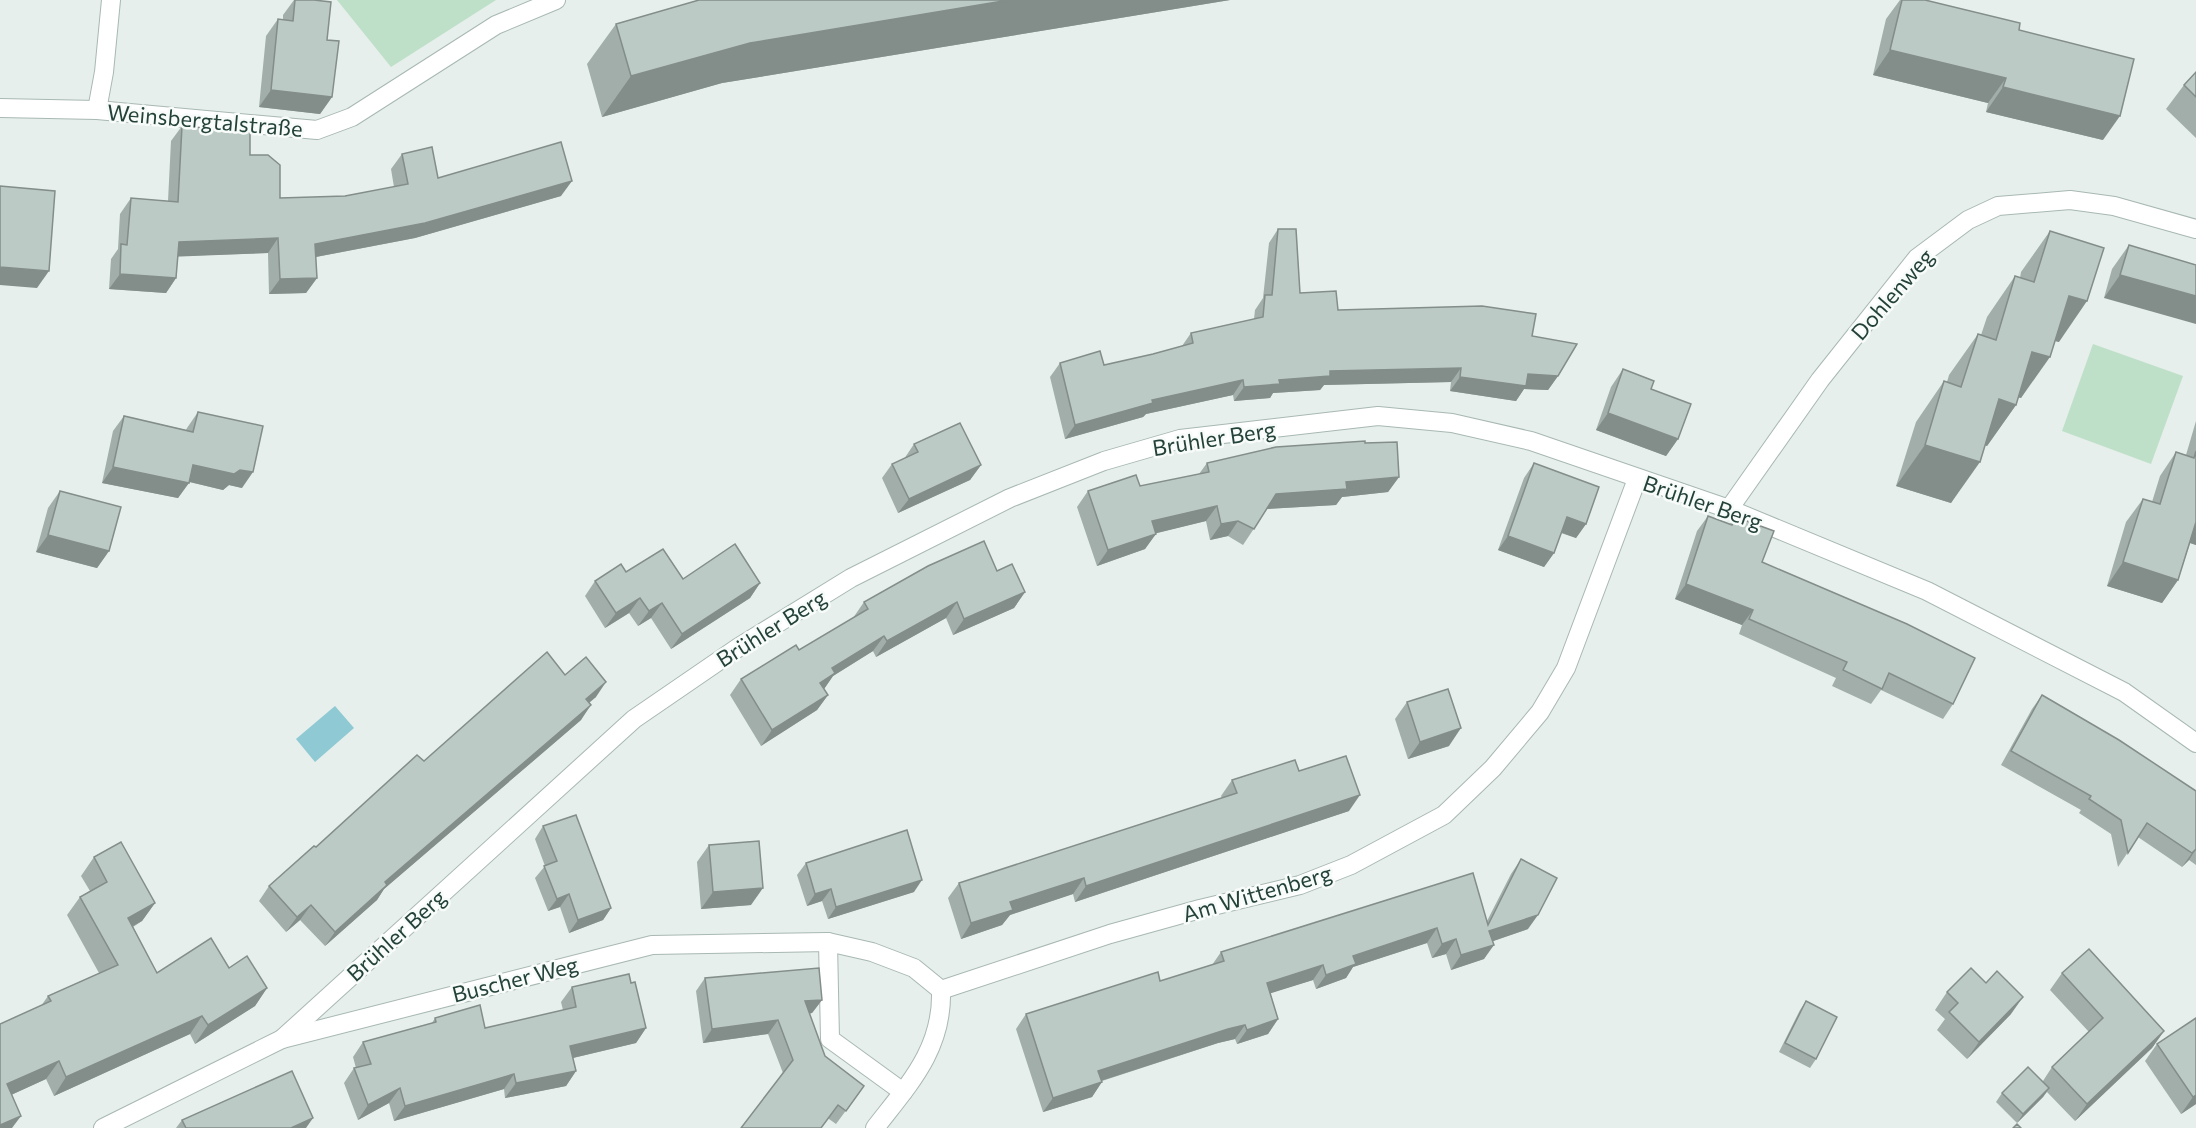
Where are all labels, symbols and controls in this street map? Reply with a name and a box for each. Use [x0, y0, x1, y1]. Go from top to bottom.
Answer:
street label: Weinsbergtalstraße [106, 98, 304, 142]
street label: Dohlenweg [1845, 243, 1939, 345]
street label: Brühler Berg [1150, 415, 1278, 461]
street label: Brühler Berg [1640, 469, 1766, 535]
street label: Brühler Berg [711, 584, 831, 672]
street label: Am Wittenberg [1179, 859, 1335, 927]
street label: Brühler Berg [341, 883, 451, 987]
street label: Buscher Weg [449, 950, 581, 1008]

